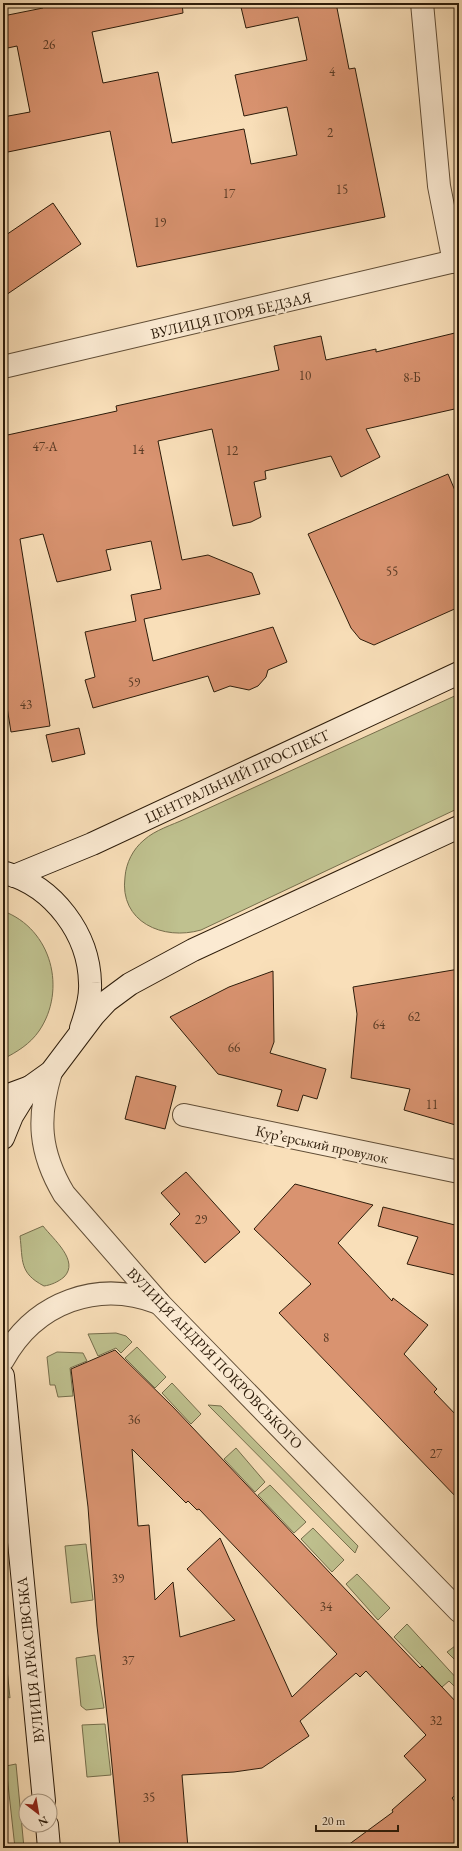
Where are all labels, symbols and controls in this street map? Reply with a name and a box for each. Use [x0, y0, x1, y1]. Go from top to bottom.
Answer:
house number: 26 [43, 36, 55, 53]
house number: 4 [329, 63, 336, 80]
house number: 2 [327, 124, 334, 141]
house number: 15 [336, 181, 348, 198]
house number: 17 [223, 185, 236, 202]
house number: 19 [154, 214, 167, 231]
street label: ВУЛИЦЯ ІГОРЯ БЕДЗАЯ [149, 287, 313, 343]
house number: 10 [299, 367, 311, 384]
house number: 8-Б [403, 369, 421, 386]
house number: 47-А [32, 438, 59, 455]
house number: 14 [132, 441, 145, 458]
house number: 12 [226, 442, 239, 459]
house number: 55 [386, 563, 398, 580]
house number: 59 [128, 674, 141, 691]
house number: 43 [20, 696, 32, 713]
street label: ЦЕНТРАЛЬНИЙ ПРОСПЕКТ [142, 724, 333, 827]
house number: 62 [408, 1008, 421, 1025]
house number: 64 [373, 1016, 386, 1033]
house number: 66 [228, 1039, 240, 1056]
house number: 11 [426, 1096, 438, 1113]
street label: Курʼєрський провулок [254, 1121, 390, 1167]
house number: 29 [195, 1211, 208, 1228]
street label: ВУЛИЦЯ АНДРІЯ ПОКРОВСЬКОГО [123, 1263, 307, 1453]
house number: 8 [323, 1329, 329, 1346]
house number: 36 [128, 1411, 140, 1428]
house number: 27 [430, 1445, 443, 1462]
house number: 39 [112, 1570, 125, 1587]
street label: ВУЛИЦЯ АРКАСІВСЬКА [12, 1575, 48, 1744]
house number: 34 [320, 1598, 333, 1615]
house number: 37 [122, 1652, 135, 1669]
house number: 32 [430, 1712, 443, 1729]
house number: 35 [143, 1789, 155, 1806]
north arrow [18, 1793, 58, 1833]
scale bar [316, 1807, 398, 1833]
text: N [36, 1813, 51, 1830]
text: 20 m [322, 1813, 346, 1829]

